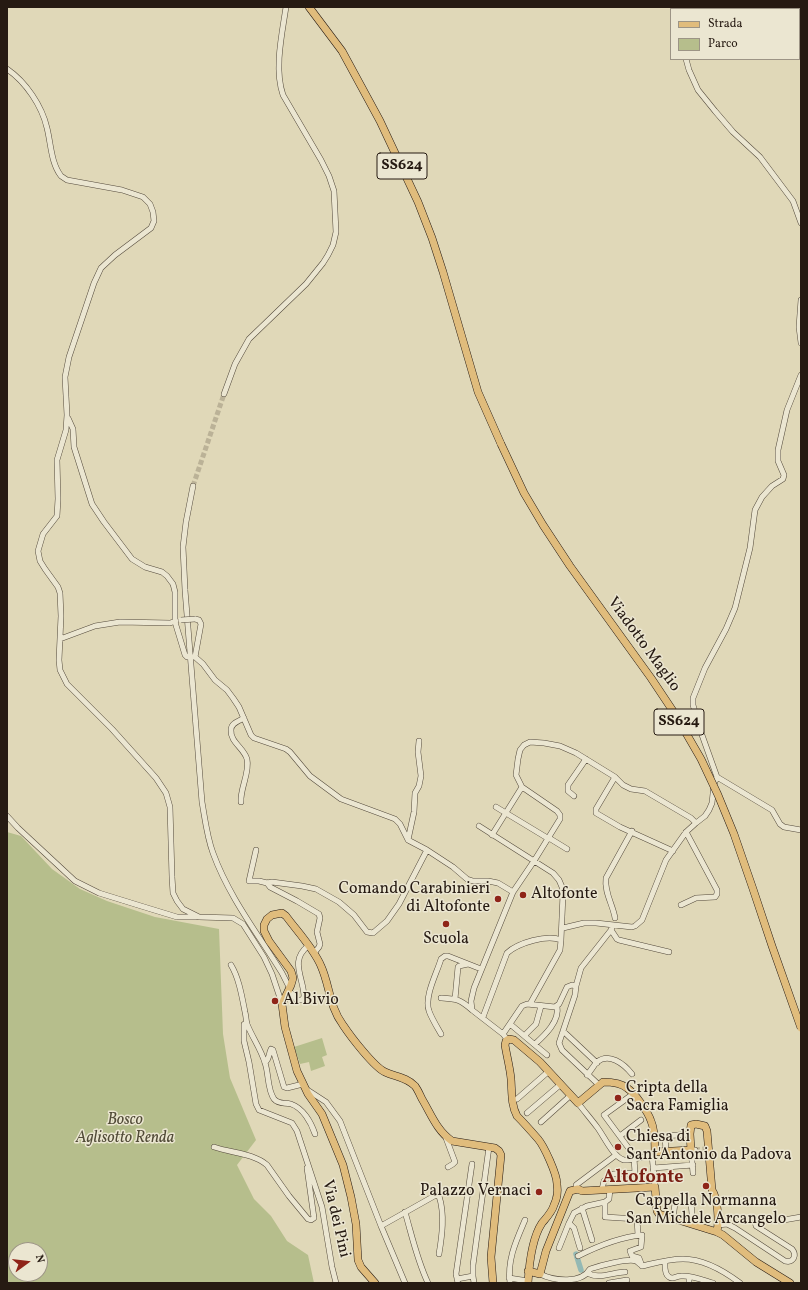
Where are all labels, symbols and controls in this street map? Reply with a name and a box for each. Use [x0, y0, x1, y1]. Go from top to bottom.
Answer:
legend [670, 8, 800, 60]
text: Strada [708, 16, 743, 32]
text: Parco [708, 36, 738, 52]
road number: SS624 [377, 153, 427, 179]
street label: Viadotto Maglio [602, 594, 684, 696]
road number: SS624 [654, 709, 704, 735]
place label: Comando Carabinieri di Altofonte [338, 880, 490, 918]
place label: Altofonte [531, 885, 598, 905]
marker: Altofonte [518, 890, 528, 900]
marker: Comando Carabinieri di Altofonte [493, 894, 503, 904]
marker: Scuola [441, 919, 451, 929]
place label: Scuola [423, 930, 469, 950]
place label: Al Bivio [283, 991, 339, 1011]
marker: Al Bivio [270, 996, 280, 1006]
place label: Cripta della Sacra Famiglia [626, 1079, 729, 1117]
marker: Cripta della Sacra Famiglia [613, 1093, 623, 1103]
park label: Bosco Aglisotto Renda [76, 1111, 174, 1149]
place label: Chiesa di Sant'Antonio da Padova [626, 1128, 792, 1166]
marker: Chiesa di Sant'Antonio da Padova [613, 1142, 623, 1152]
district label: Altofonte [603, 1168, 683, 1190]
street label: Via dei Pini [317, 1178, 353, 1260]
marker: Cappella Normanna San Michele Arcangelo [701, 1181, 711, 1191]
place label: Palazzo Vernaci [420, 1182, 531, 1202]
marker: Palazzo Vernaci [534, 1187, 544, 1197]
place label: Cappella Normanna San Michele Arcangelo [626, 1192, 786, 1230]
north arrow [8, 1242, 48, 1282]
text: N [31, 1253, 47, 1265]

